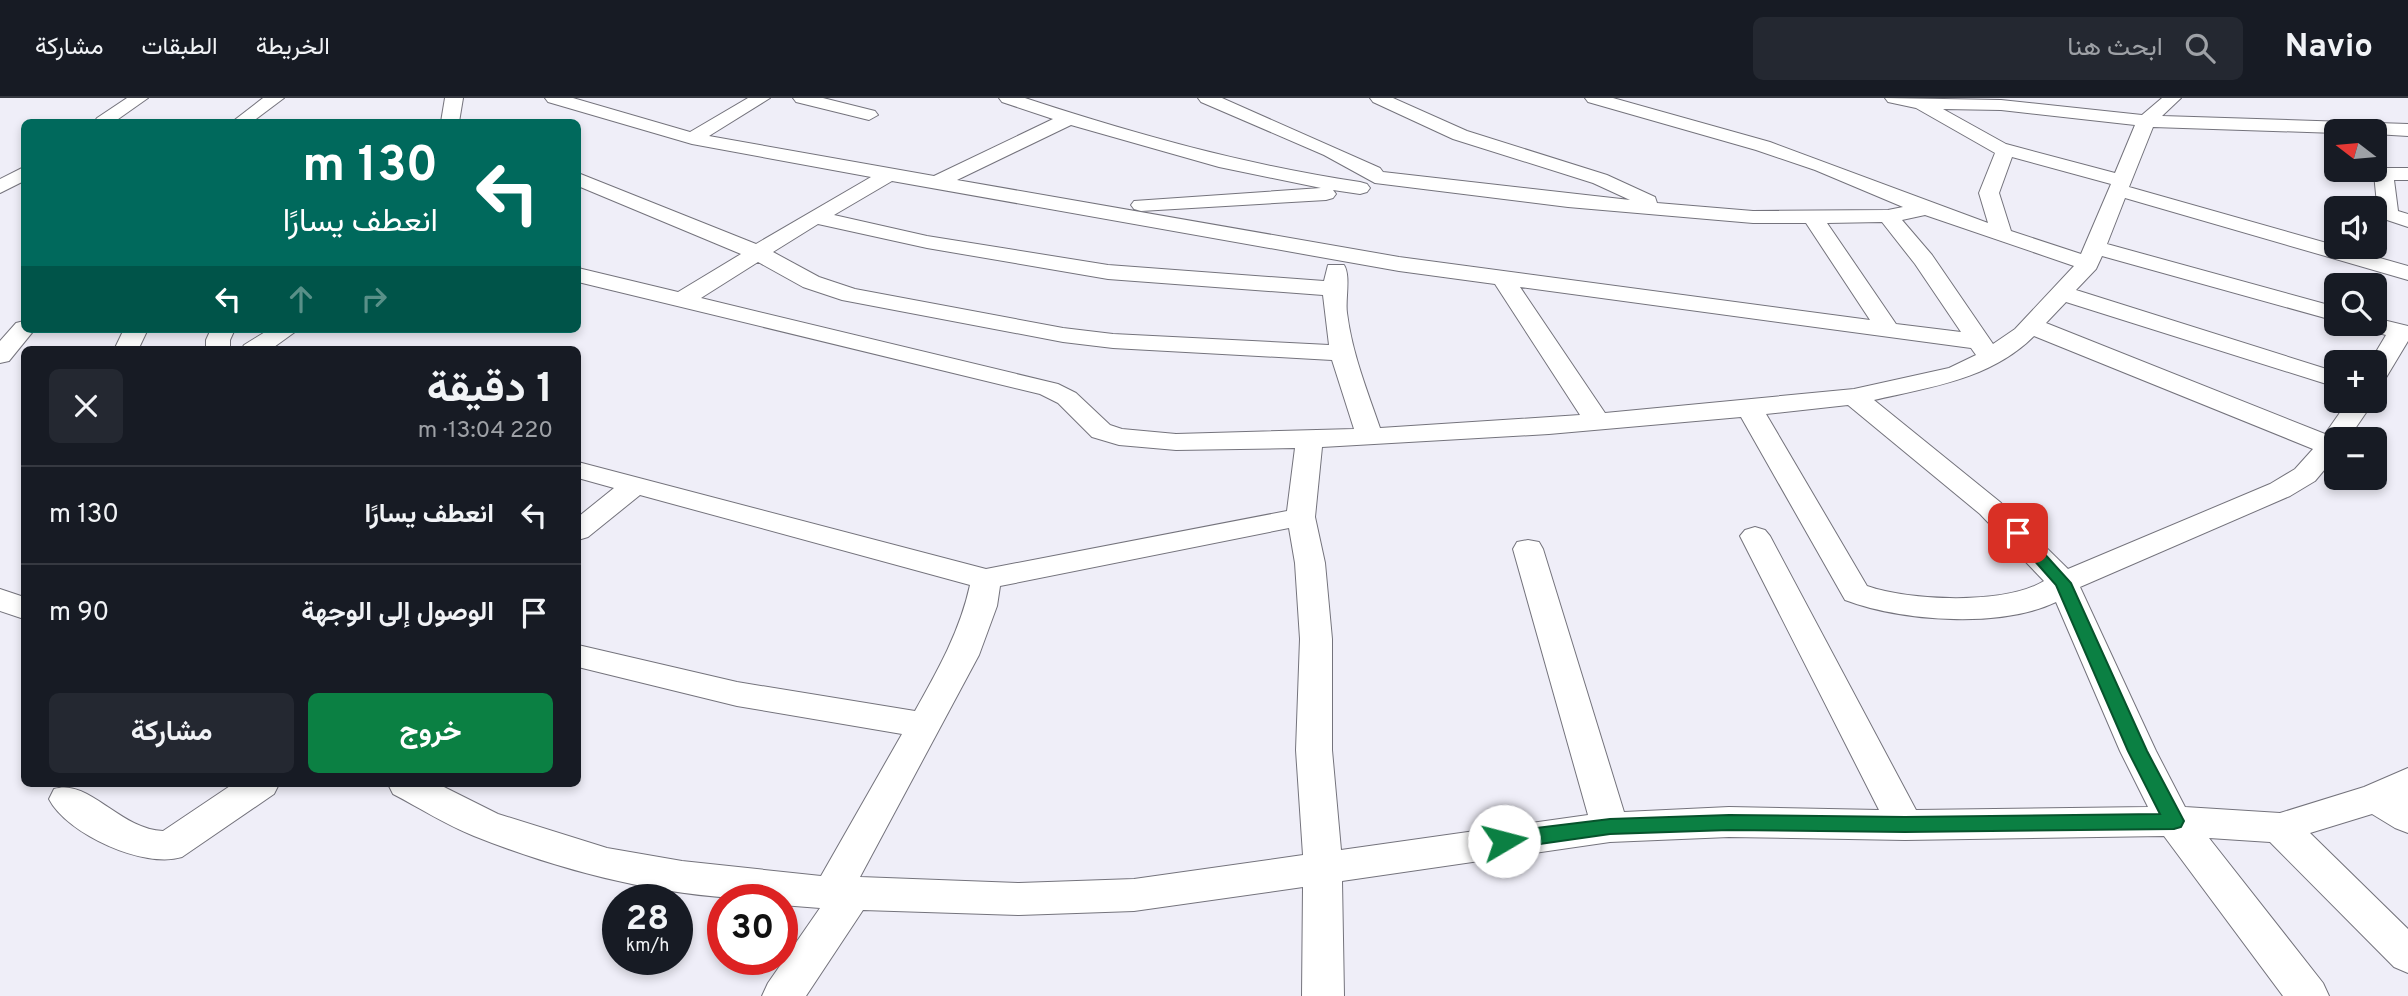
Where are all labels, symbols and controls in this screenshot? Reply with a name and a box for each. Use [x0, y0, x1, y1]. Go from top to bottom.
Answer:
search box [1753, 17, 2243, 80]
text: Navio [2285, 27, 2373, 69]
icon: search [2181, 29, 2219, 67]
text: ابحث هنا [2067, 32, 2163, 65]
text: مشاركة [35, 33, 103, 63]
text: الطبقات [141, 33, 218, 63]
text: الخريطة [256, 33, 330, 63]
north arrow [2324, 119, 2387, 182]
map controls [2324, 119, 2387, 490]
text: 130 m [302, 137, 438, 199]
icon: left [462, 147, 553, 238]
button: sound [2324, 196, 2387, 259]
text: انعطف يسارًا [283, 203, 438, 243]
button: search [2324, 273, 2387, 336]
icon: left [209, 280, 247, 318]
icon: ahead [282, 280, 320, 318]
icon: right [355, 280, 393, 318]
button: + [2324, 350, 2387, 413]
text: 1 دقيقة [427, 364, 553, 417]
button: close [49, 369, 123, 443]
text: 220 m · 13:04 [418, 417, 553, 446]
button: − [2324, 427, 2387, 490]
icon: left [515, 496, 553, 534]
text: 130 m [49, 499, 119, 532]
text: انعطف يسارًا [364, 499, 494, 532]
pin [1988, 503, 2048, 563]
icon: arrive [1999, 514, 2037, 552]
icon: arrive [515, 594, 553, 632]
text: 90 m [49, 597, 109, 630]
text: الوصول إلى الوجهة [301, 597, 494, 630]
button: مشاركة [49, 693, 294, 773]
button: خروج [308, 693, 553, 773]
position arrow [1467, 804, 1541, 878]
speed limit sign: 30 [707, 884, 798, 975]
text: 28 [626, 898, 669, 942]
text: km/h [626, 935, 669, 958]

